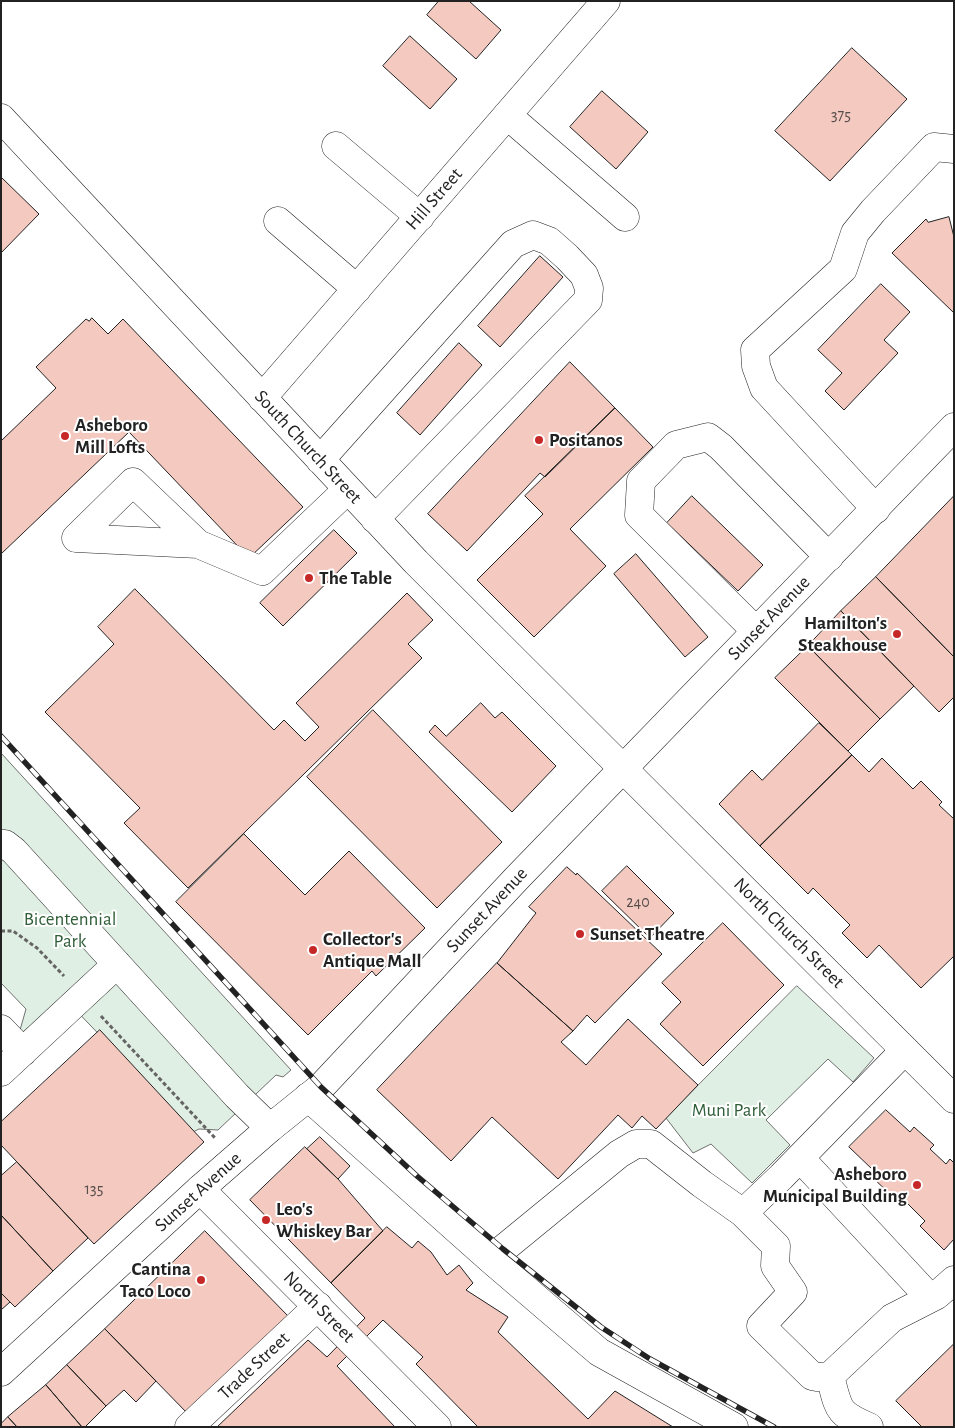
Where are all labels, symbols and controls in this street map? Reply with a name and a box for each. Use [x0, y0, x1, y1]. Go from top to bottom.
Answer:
house number: 375 [831, 105, 851, 125]
street label: Hill Street [401, 163, 467, 235]
street label: South Church Street [249, 385, 367, 509]
place label: Asheboro Mill Lofts [75, 414, 148, 458]
place label: Positanos [549, 429, 623, 451]
marker: Asheboro Mill Lofts [59, 430, 71, 442]
marker: Positanos [533, 434, 545, 446]
place label: The Table [319, 567, 392, 589]
street label: Sunset Avenue [723, 571, 815, 665]
marker: The Table [303, 572, 315, 584]
place label: Hamilton's Steakhouse [798, 612, 887, 656]
marker: Hamilton's Steakhouse [891, 628, 903, 640]
street label: Sunset Avenue [442, 862, 532, 958]
street label: North Church Street [729, 873, 849, 993]
house number: 240 [626, 892, 650, 912]
park label: Bicentennial Park [24, 908, 116, 952]
place label: Sunset Theatre [590, 923, 705, 945]
place label: Collector's Antique Mall [323, 928, 421, 972]
marker: Sunset Theatre [574, 928, 586, 940]
marker: Collector's Antique Mall [307, 944, 319, 956]
park label: Muni Park [692, 1099, 766, 1121]
street label: Sunset Avenue [150, 1147, 246, 1237]
place label: Asheboro Municipal Building [763, 1163, 907, 1207]
house number: 135 [85, 1179, 103, 1199]
marker: Asheboro Municipal Building [911, 1179, 923, 1191]
place label: Leo's Whiskey Bar [276, 1198, 372, 1242]
marker: Leo's Whiskey Bar [260, 1214, 272, 1226]
place label: Cantina Taco Loco [120, 1258, 191, 1302]
street label: North Street [279, 1267, 359, 1347]
marker: Cantina Taco Loco [195, 1274, 207, 1286]
street label: Trade Street [214, 1327, 294, 1405]

